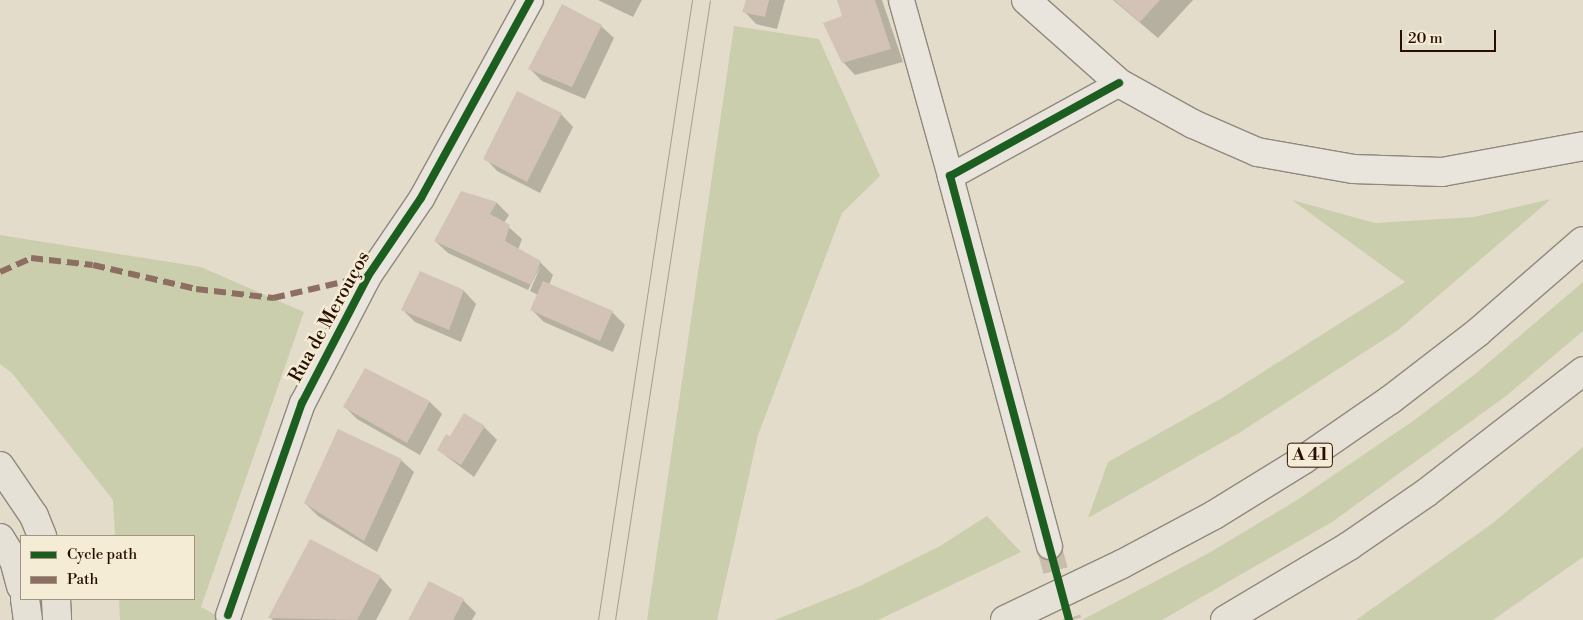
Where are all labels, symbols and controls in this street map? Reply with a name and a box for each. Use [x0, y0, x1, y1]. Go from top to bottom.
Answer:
scale bar [1403, 20, 1499, 52]
text: 20 m [1408, 29, 1443, 48]
street label: Rua de Merouços [285, 248, 375, 386]
road number: A 41 [1286, 440, 1334, 470]
legend [20, 535, 195, 600]
text: Cycle path [67, 545, 137, 564]
text: Path [67, 570, 99, 589]

